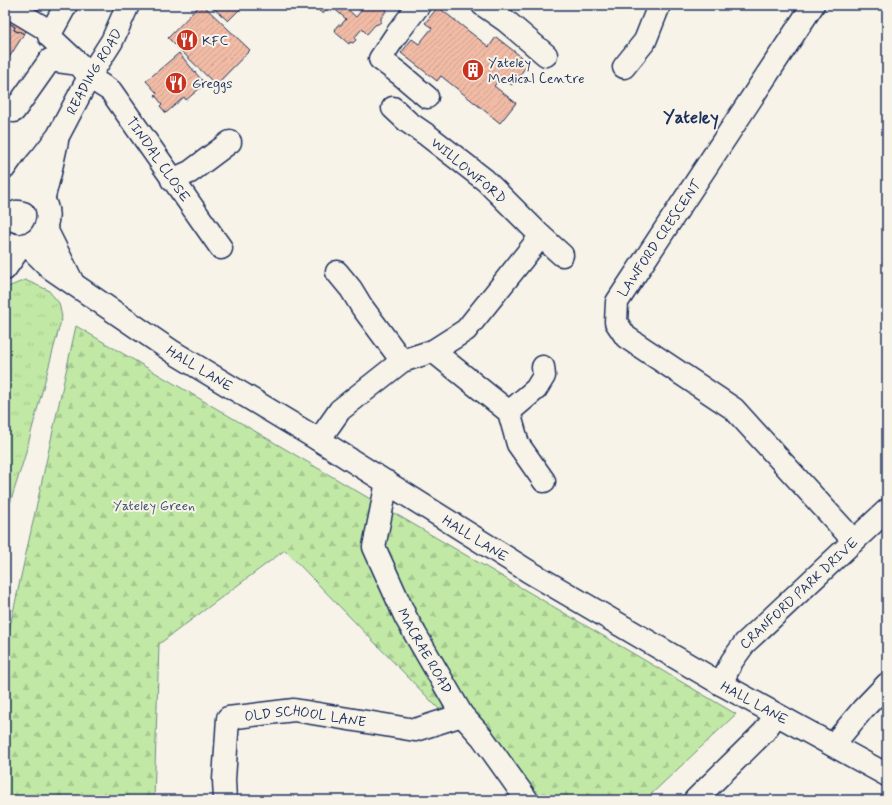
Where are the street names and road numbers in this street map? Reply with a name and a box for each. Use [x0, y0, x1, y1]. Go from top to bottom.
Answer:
street label: READING ROAD [63, 26, 126, 118]
street label: TINDAL CLOSE [122, 114, 194, 206]
street label: WILLOWFORD [427, 134, 510, 208]
street label: LAWFORD CRESCENT [614, 176, 706, 301]
street label: HALL LANE [162, 342, 236, 396]
street label: HALL LANE [439, 512, 511, 566]
street label: CRANFORD PARK DRIVE [736, 534, 862, 653]
street label: MACRAE ROAD [393, 606, 456, 697]
street label: HALL LANE [717, 678, 791, 729]
street label: OLD SCHOOL LANE [243, 702, 367, 732]

